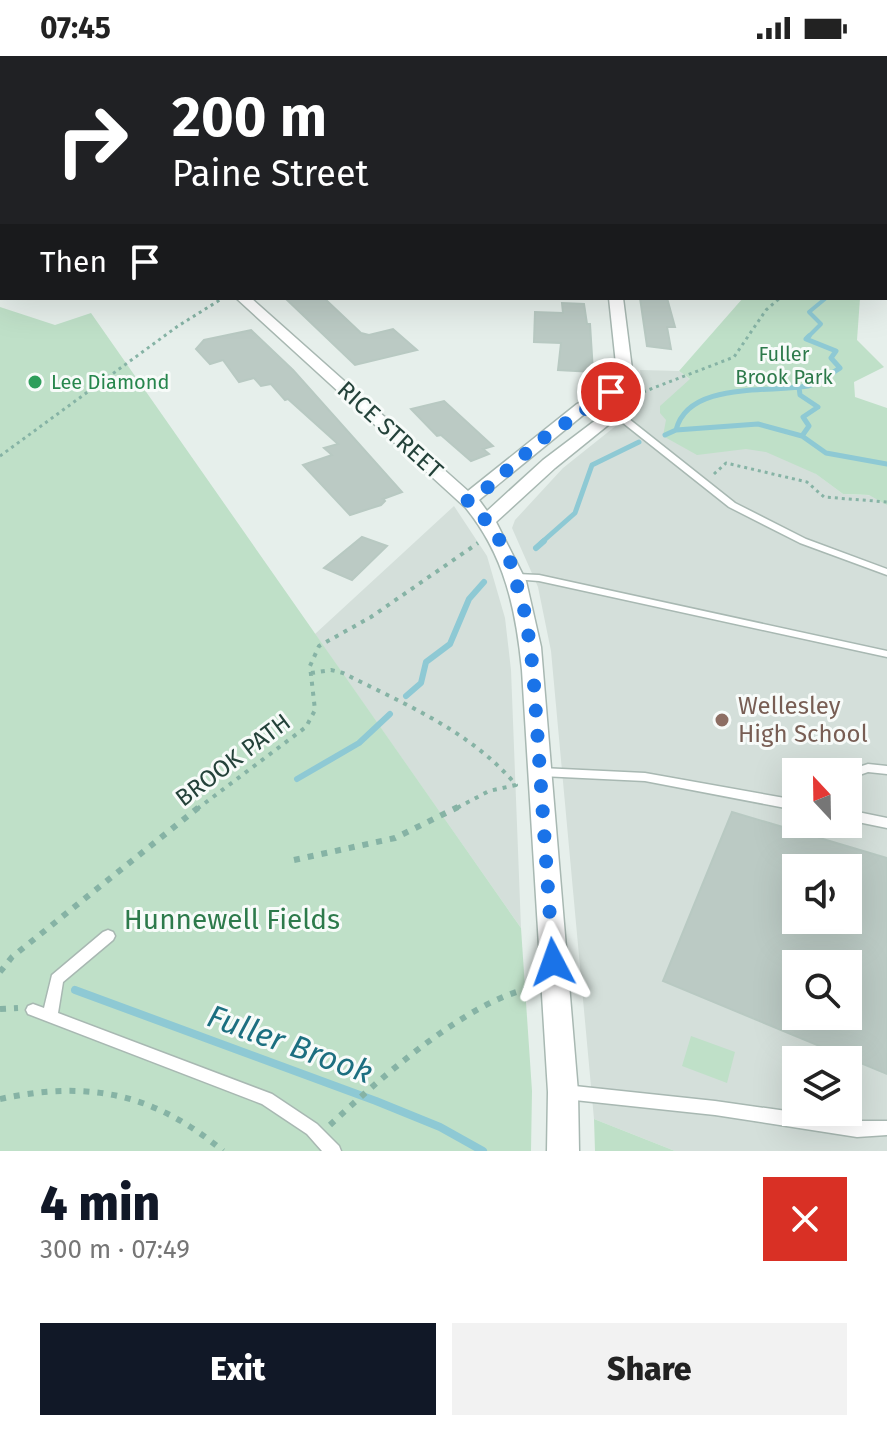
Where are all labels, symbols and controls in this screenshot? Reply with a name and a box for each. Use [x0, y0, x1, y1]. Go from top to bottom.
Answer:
text: 07:45 [40, 10, 111, 46]
text: 200 m [172, 84, 327, 151]
icon: right [40, 88, 144, 192]
text: Paine Street [172, 152, 369, 196]
icon: arrive [123, 240, 167, 284]
text: Then [40, 244, 107, 280]
park label: Fuller Brook Park [735, 342, 834, 389]
pin [577, 358, 645, 426]
place label: Lee Diamond [51, 370, 169, 394]
icon: arrive [589, 370, 633, 414]
marker: Lee Diamond [26, 373, 44, 391]
street label: RICE STREET [332, 375, 449, 485]
place label: Wellesley High School [738, 692, 868, 748]
street label: BROOK PATH [170, 708, 296, 812]
marker: Wellesley High School [713, 711, 731, 729]
north arrow [782, 758, 862, 838]
map controls [782, 758, 862, 1126]
button: sound [782, 854, 862, 934]
park label: Hunnewell Fields [124, 903, 340, 936]
position arrow [511, 920, 595, 1004]
button: search [782, 950, 862, 1030]
water label: Fuller Brook [202, 997, 378, 1091]
button: layers [782, 1046, 862, 1126]
text: 4 min [40, 1175, 160, 1233]
button: close [763, 1177, 847, 1261]
text: 300 m · 07:49 [40, 1234, 190, 1265]
button: Exit [40, 1323, 436, 1415]
button: Share [452, 1323, 847, 1415]

